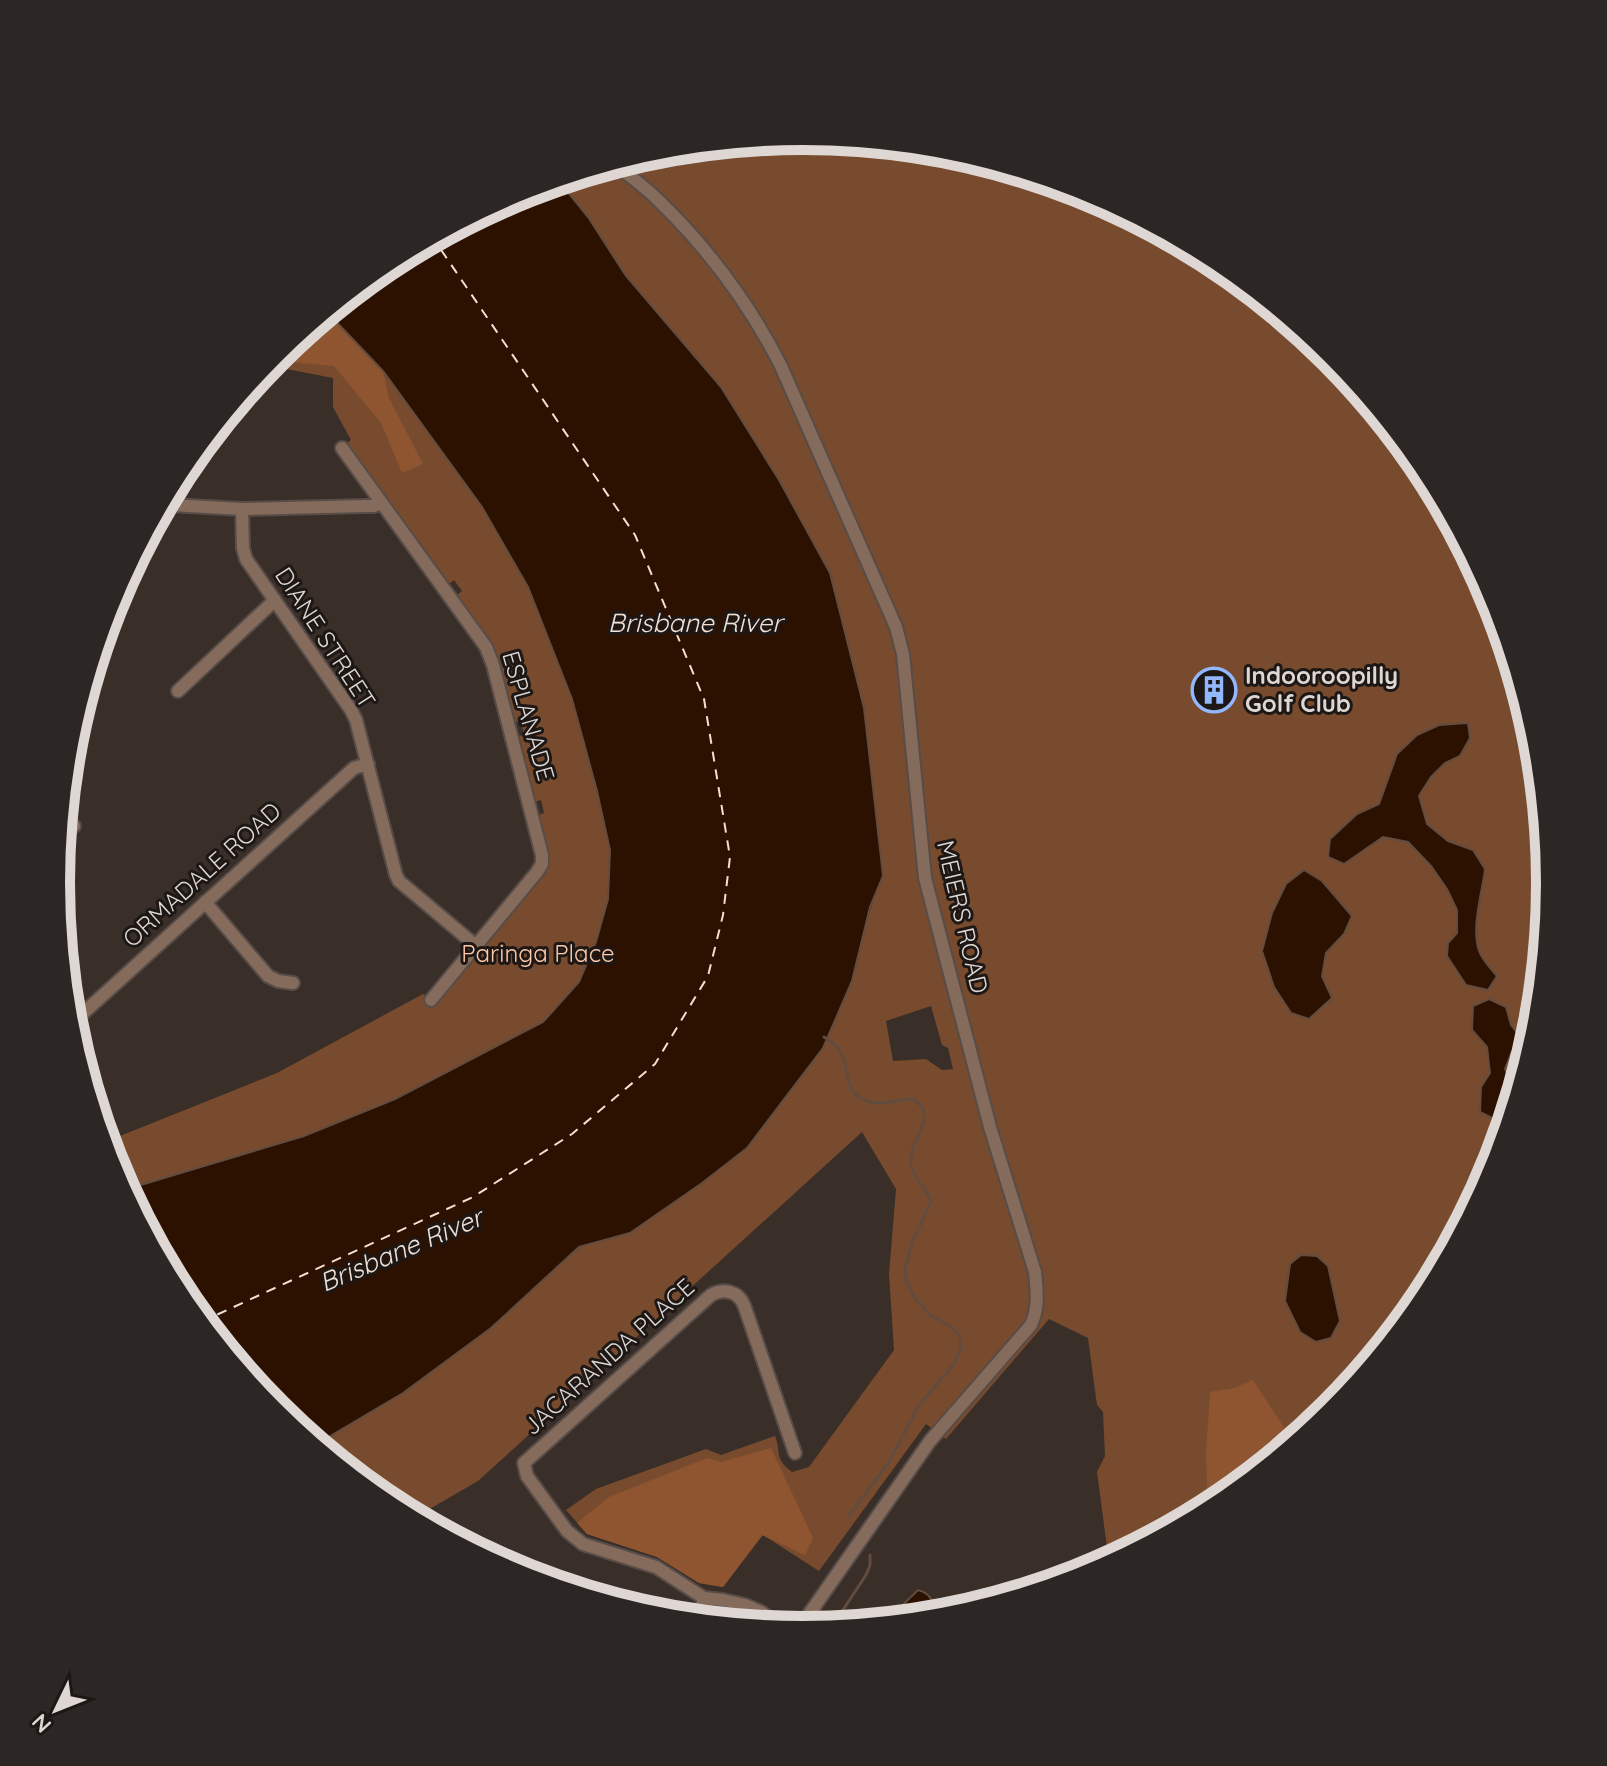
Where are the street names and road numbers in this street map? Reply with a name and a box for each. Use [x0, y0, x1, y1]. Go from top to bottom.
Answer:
street label: DIANE STREET [269, 561, 383, 714]
street label: ESPLANADE [496, 647, 562, 784]
street label: ORMADALE ROAD [116, 795, 287, 953]
street label: MEIERS ROAD [931, 837, 995, 996]
street label: JACARANDA PLACE [517, 1271, 700, 1441]

